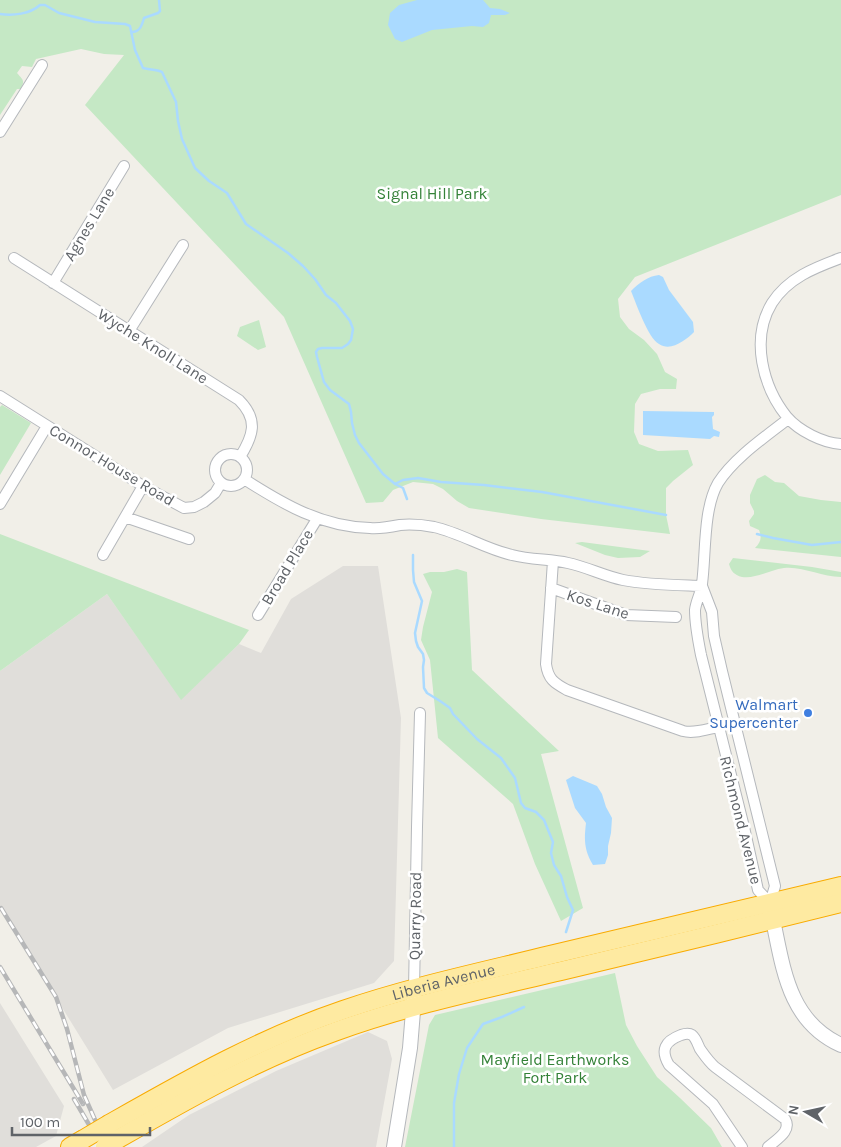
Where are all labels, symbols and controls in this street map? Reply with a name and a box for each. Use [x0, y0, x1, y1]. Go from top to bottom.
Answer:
street label: Agnes Lane [60, 184, 118, 264]
park label: Signal Hill Park [377, 184, 487, 203]
street label: Wyche Knoll Lane [94, 304, 212, 388]
street label: Connor House Road [46, 420, 178, 510]
street label: Broad Place [257, 526, 317, 608]
street label: Kos Lane [564, 585, 632, 623]
place label: Walmart Supercenter [709, 695, 798, 732]
marker: Walmart Supercenter [802, 707, 814, 719]
street label: Richmond Avenue [716, 754, 766, 886]
street label: Quarry Road [405, 872, 425, 960]
street label: Liberia Avenue [389, 959, 497, 1004]
park label: Mayfield Earthworks Fort Park [481, 1050, 629, 1087]
north arrow [781, 1087, 831, 1137]
scale bar [12, 1104, 150, 1136]
text: N [784, 1104, 803, 1116]
text: 100 m [20, 1113, 60, 1131]

